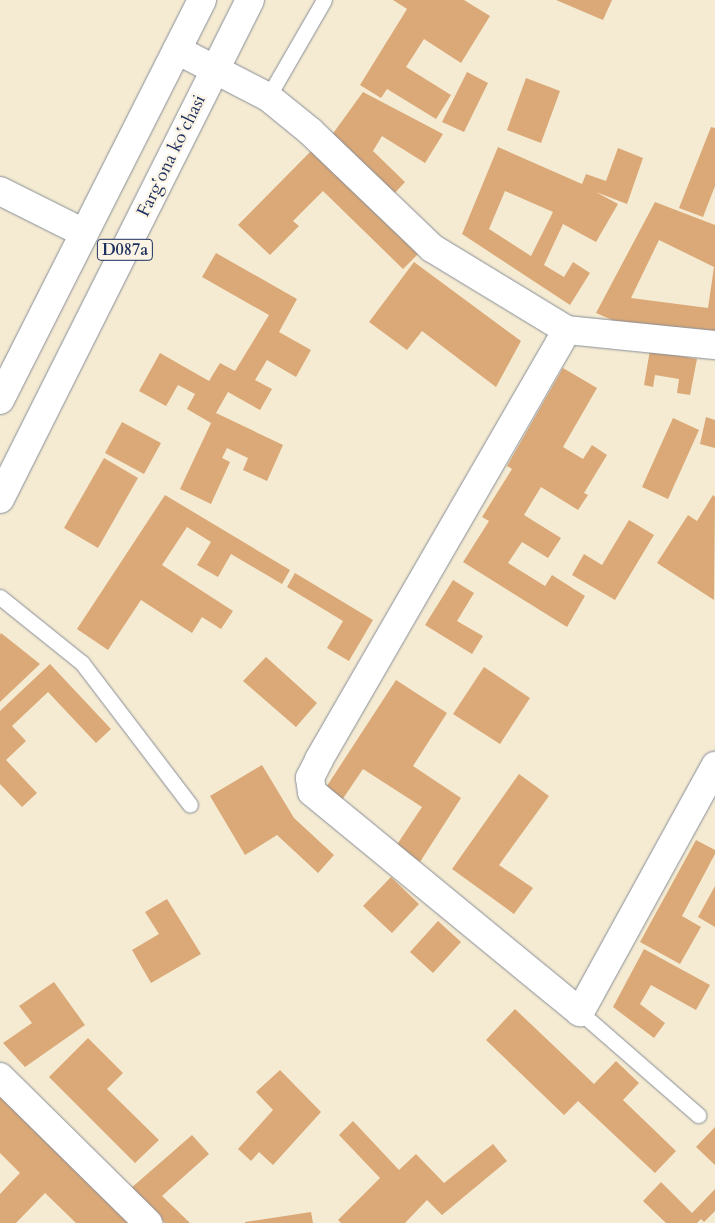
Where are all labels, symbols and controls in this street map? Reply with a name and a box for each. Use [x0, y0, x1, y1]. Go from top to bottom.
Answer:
street label: Fargʻona koʻchasi [133, 92, 211, 220]
road number: D087a [96, 236, 154, 264]

